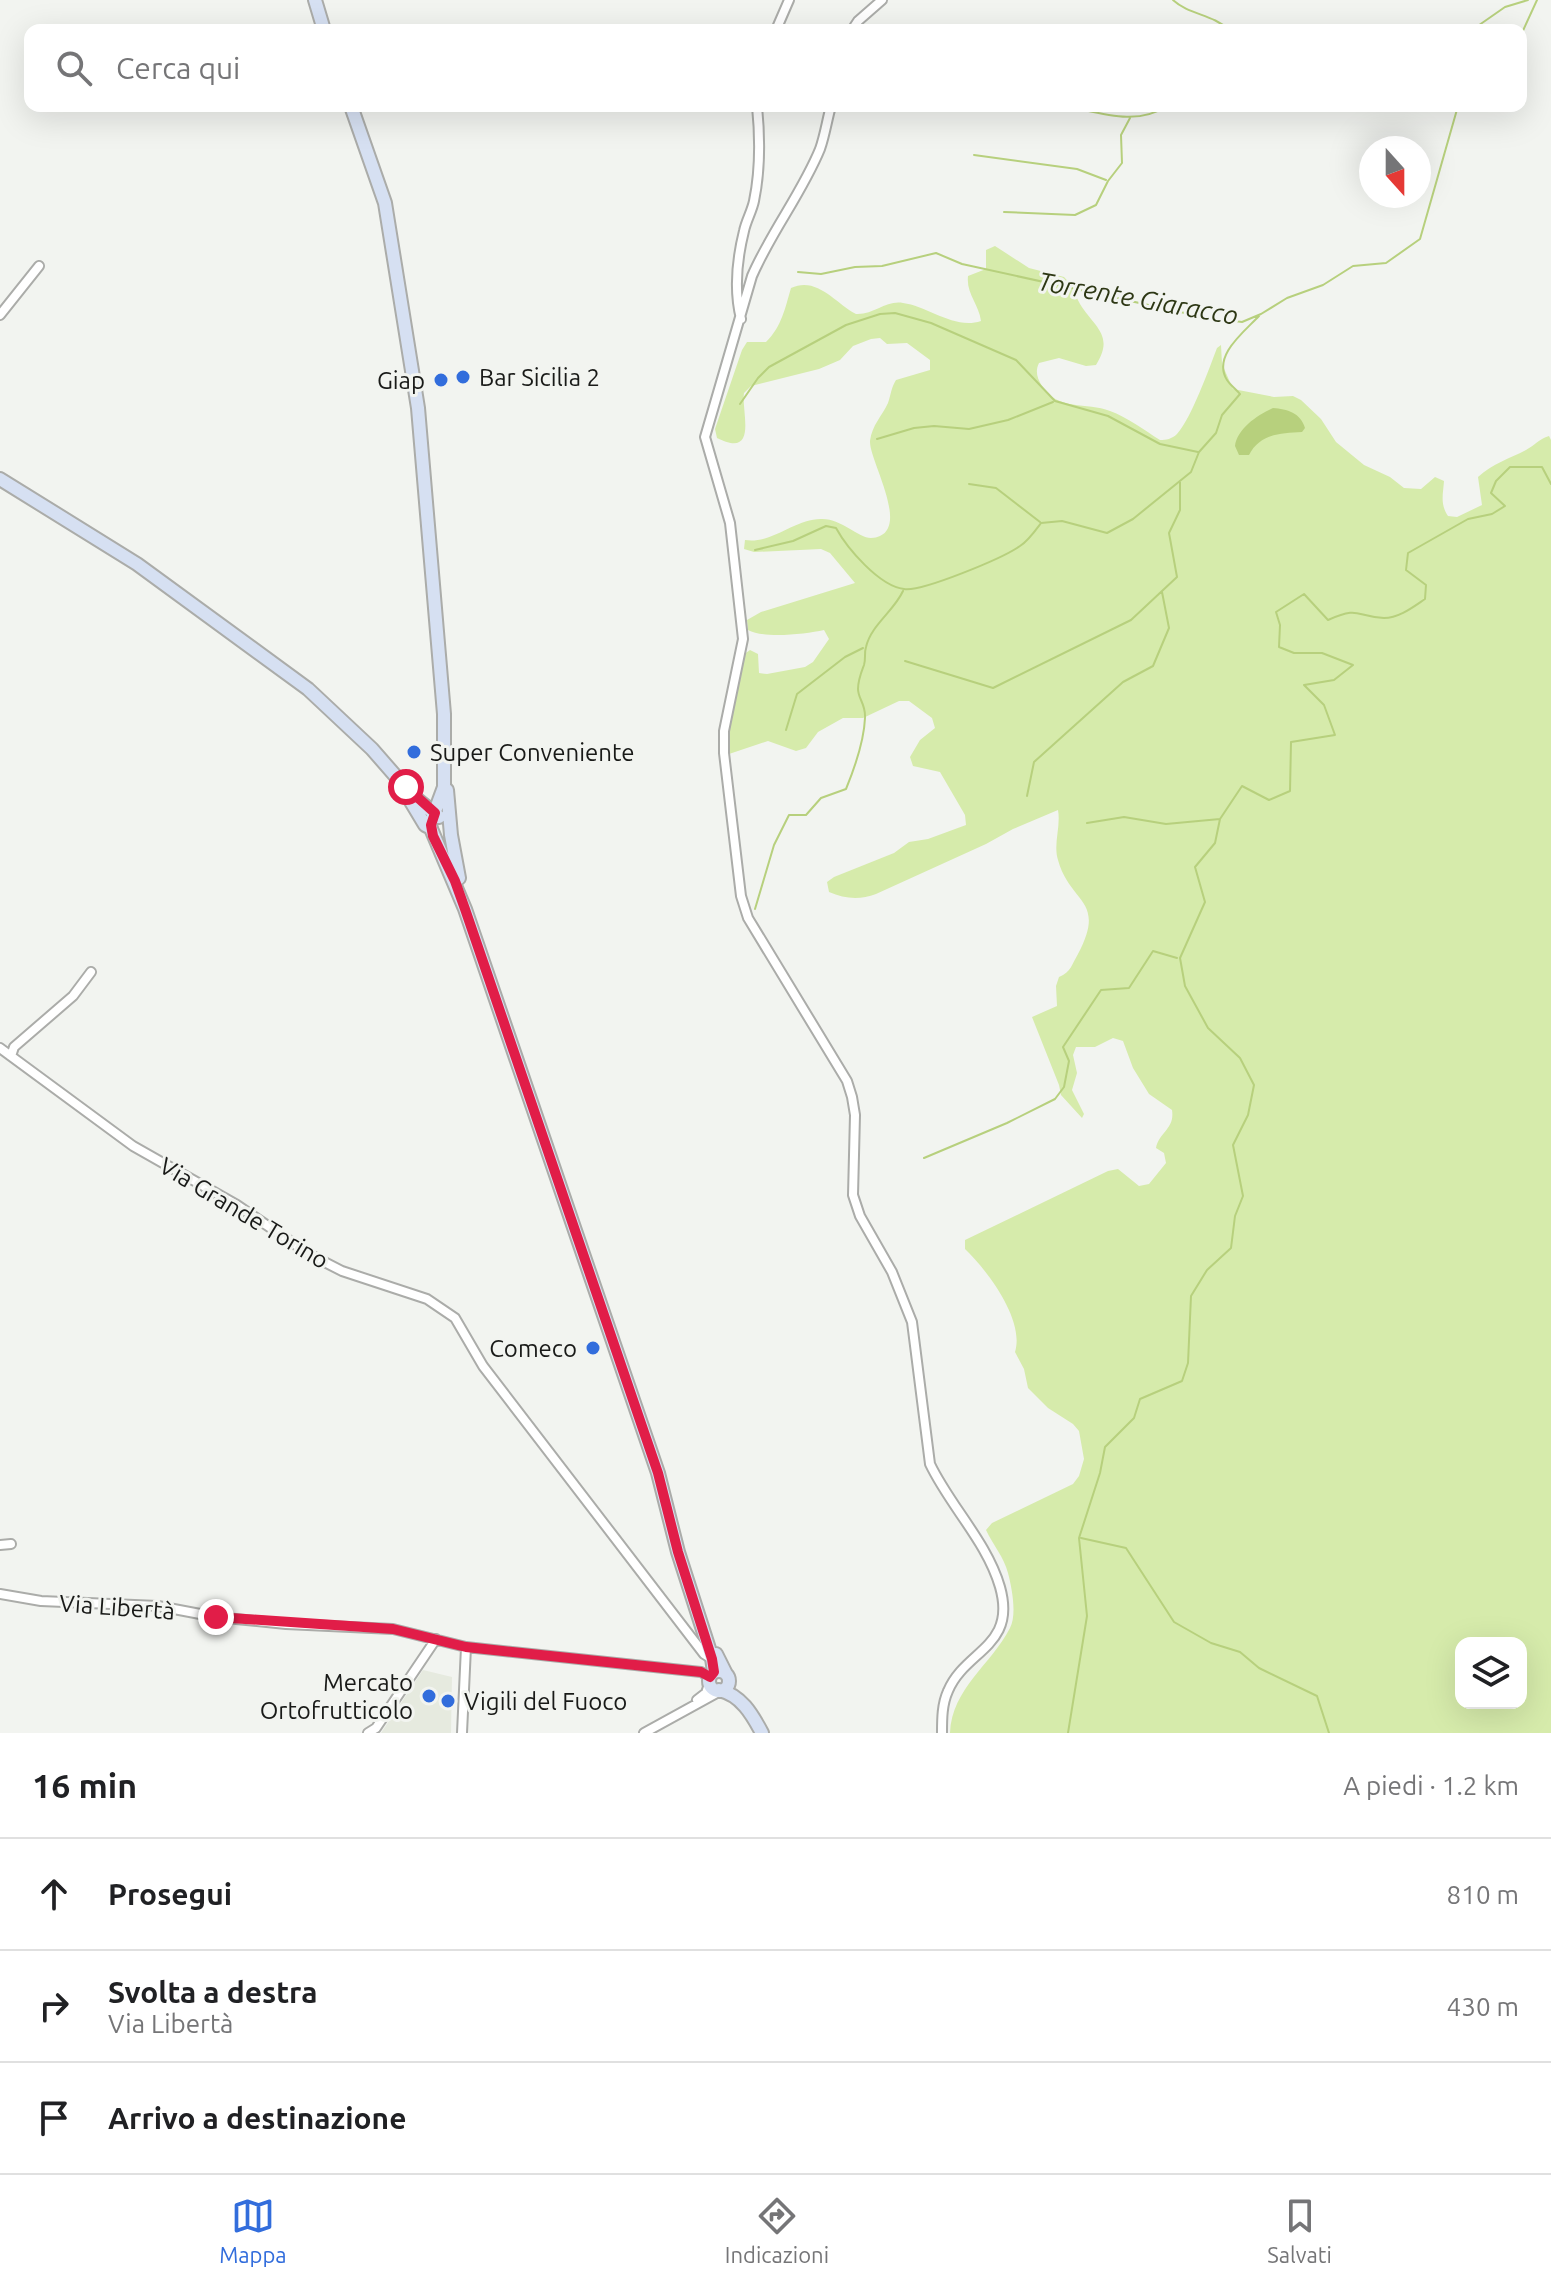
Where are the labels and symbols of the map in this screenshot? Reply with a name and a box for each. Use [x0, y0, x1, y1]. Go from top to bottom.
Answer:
north arrow [1359, 136, 1431, 208]
water label: Torrente Giaracco [1036, 266, 1240, 330]
place label: Bar Sicilia 2 [479, 364, 600, 391]
place label: Giap [377, 367, 425, 394]
marker: Bar Sicilia 2 [454, 368, 472, 386]
marker: Giap [432, 371, 450, 389]
place label: Super Conveniente [430, 739, 635, 766]
marker: Super Conveniente [405, 743, 423, 761]
route start [388, 769, 424, 805]
street label: Via Grande Torino [155, 1152, 333, 1274]
place label: Comeco [489, 1335, 577, 1362]
marker: Comeco [584, 1339, 602, 1357]
street label: Via Libertà [58, 1589, 176, 1625]
route end [198, 1599, 234, 1635]
place label: Mercato Ortofrutticolo [260, 1669, 413, 1724]
marker: Mercato Ortofrutticolo [420, 1687, 438, 1705]
place label: Vigili del Fuoco [464, 1688, 627, 1715]
marker: Vigili del Fuoco [439, 1692, 457, 1710]

